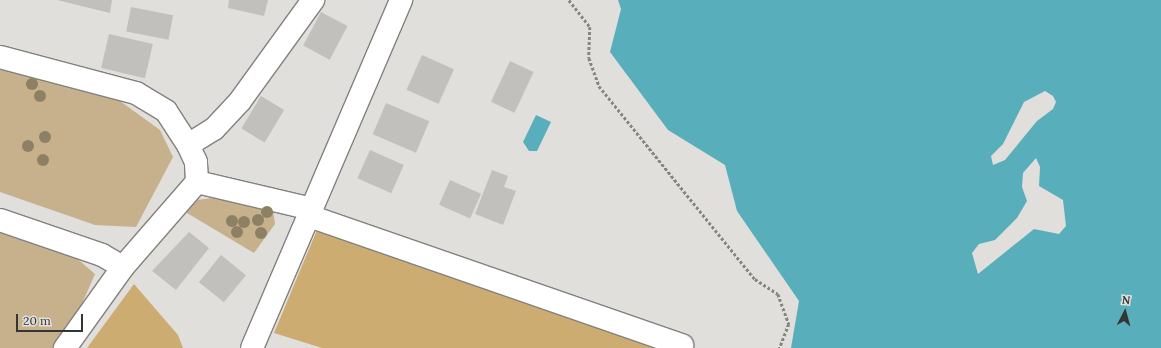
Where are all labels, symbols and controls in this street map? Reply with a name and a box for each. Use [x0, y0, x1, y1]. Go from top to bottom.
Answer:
north arrow [1105, 292, 1145, 332]
text: N [1121, 293, 1131, 307]
scale bar [18, 306, 85, 332]
text: 20 m [23, 313, 51, 328]

